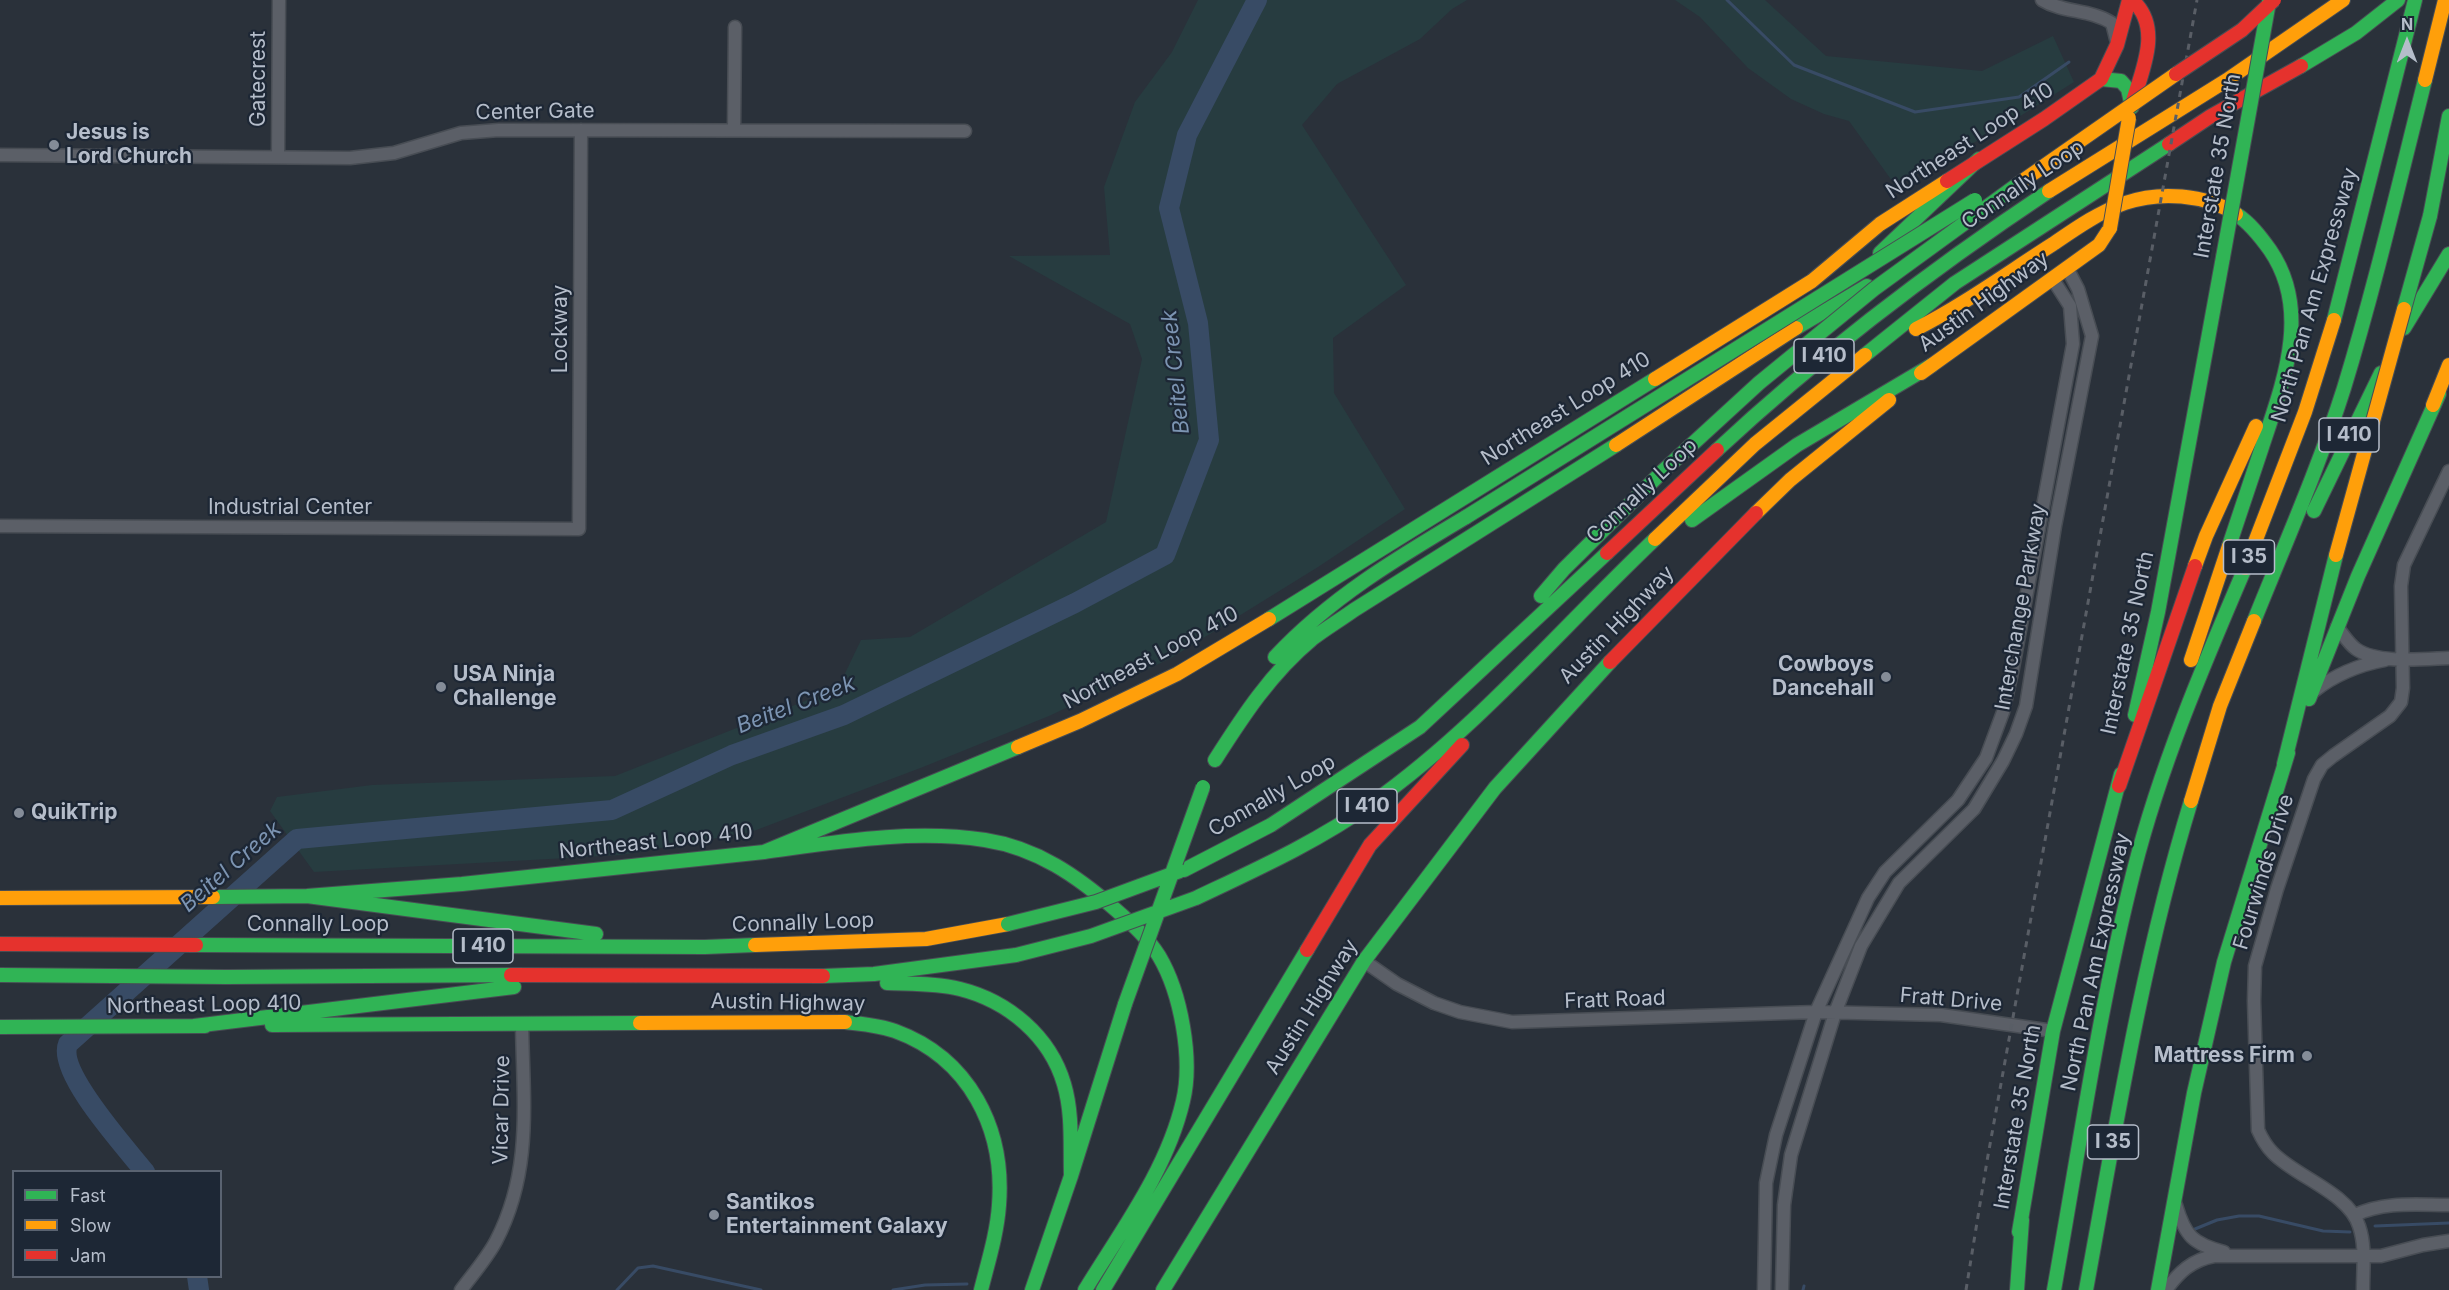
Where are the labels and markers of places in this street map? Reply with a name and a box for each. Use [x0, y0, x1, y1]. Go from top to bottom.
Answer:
place label: Jesus is Lord Church [66, 120, 192, 170]
marker: Jesus is Lord Church [47, 138, 61, 152]
place label: Cowboys Dancehall [1772, 652, 1874, 702]
place label: USA Ninja Challenge [453, 662, 557, 712]
marker: Cowboys Dancehall [1879, 670, 1893, 684]
marker: USA Ninja Challenge [434, 680, 448, 694]
place label: QuikTrip [31, 800, 118, 826]
marker: QuikTrip [12, 806, 26, 820]
place label: Mattress Firm [2154, 1043, 2295, 1069]
marker: Mattress Firm [2300, 1049, 2314, 1063]
place label: Santikos Entertainment Galaxy [726, 1190, 948, 1240]
marker: Santikos Entertainment Galaxy [707, 1208, 721, 1222]

